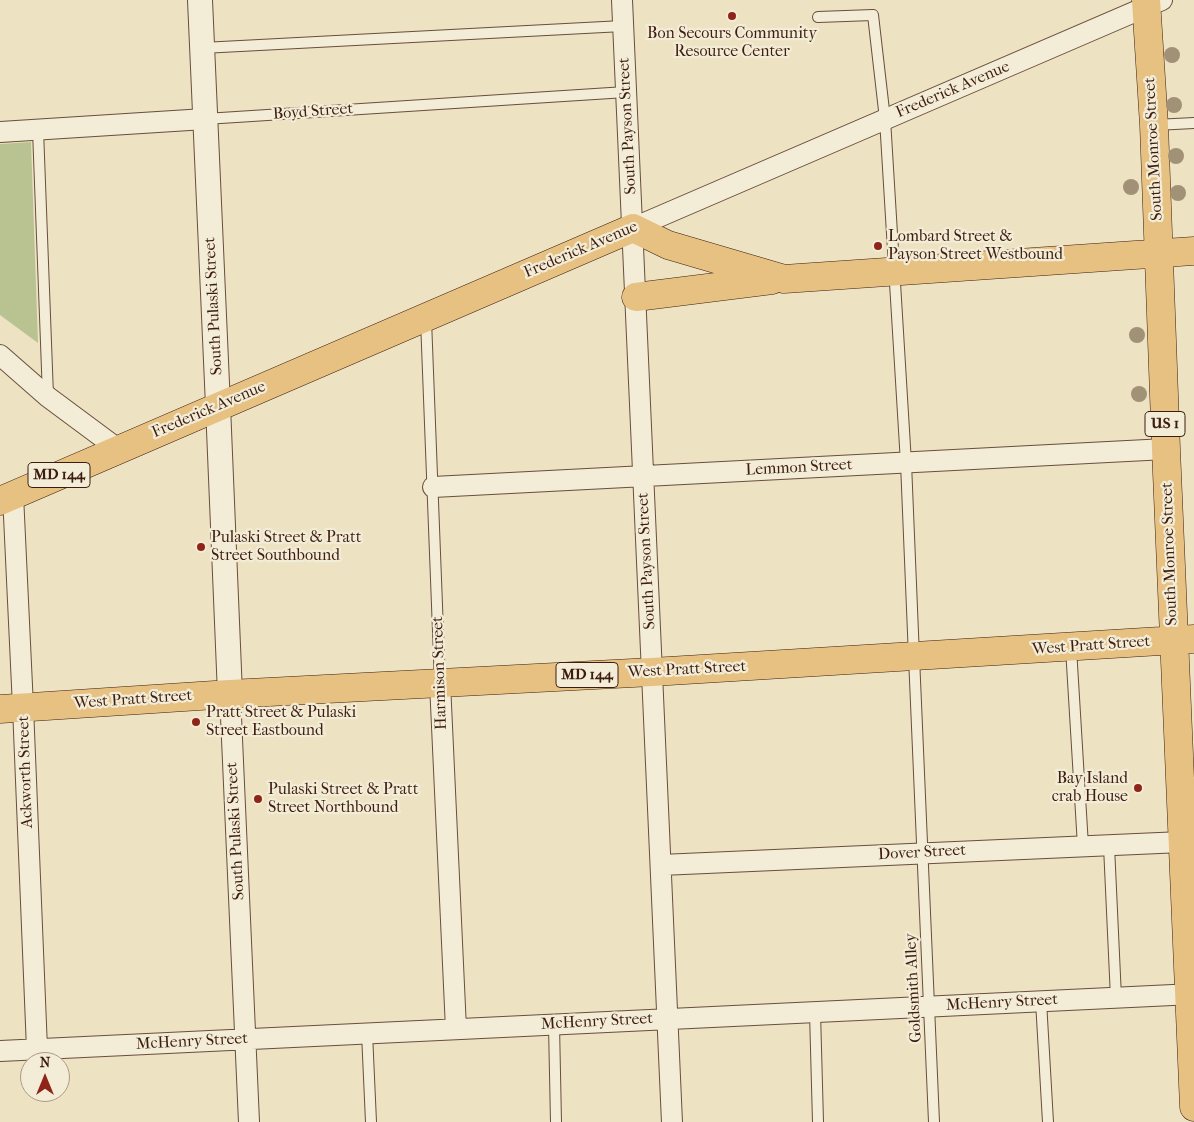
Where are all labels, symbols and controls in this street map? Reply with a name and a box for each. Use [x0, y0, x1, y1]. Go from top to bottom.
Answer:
marker: Bon Secours Community Resource Center [726, 10, 738, 22]
place label: Bon Secours Community Resource Center [647, 24, 817, 62]
street label: South Payson Street [615, 57, 641, 195]
street label: Frederick Avenue [893, 57, 1013, 123]
street label: South Monroe Street [1141, 77, 1167, 221]
street label: Boyd Street [272, 100, 354, 124]
street label: Frederick Avenue [521, 217, 641, 283]
place label: Lombard Street & Payson Street Westbound [888, 227, 1063, 265]
street label: South Pulaski Street [201, 236, 227, 376]
marker: Lombard Street & Payson Street Westbound [872, 240, 884, 252]
street label: Frederick Avenue [149, 377, 269, 443]
road number: US 1 [1145, 412, 1185, 436]
street label: Lemmon Street [745, 456, 853, 480]
road number: MD 144 [28, 462, 90, 488]
street label: South Monroe Street [1158, 482, 1182, 626]
street label: South Payson Street [634, 492, 660, 630]
place label: Pulaski Street & Pratt Street Southbound [211, 528, 361, 566]
marker: Pulaski Street & Pratt Street Southbound [195, 541, 207, 553]
street label: Harmison Street [428, 616, 452, 730]
street label: West Pratt Street [1031, 632, 1151, 660]
street label: West Pratt Street [627, 657, 747, 683]
road number: MD 144 [556, 662, 618, 688]
street label: West Pratt Street [73, 686, 193, 714]
place label: Pratt Street & Pulaski Street Eastbound [206, 703, 356, 741]
street label: Ackworth Street [14, 715, 38, 829]
marker: Pratt Street & Pulaski Street Eastbound [190, 716, 202, 728]
street label: South Pulaski Street [223, 761, 249, 901]
place label: Bay Island crab House [1052, 769, 1128, 807]
place label: Pulaski Street & Pratt Street Northbound [268, 780, 418, 818]
marker: Bay Island crab House [1132, 782, 1144, 794]
marker: Pulaski Street & Pratt Street Northbound [252, 793, 264, 805]
street label: Dover Street [878, 841, 966, 865]
street label: Goldsmith Alley [902, 933, 926, 1043]
street label: McHenry Street [946, 990, 1058, 1016]
street label: McHenry Street [541, 1009, 653, 1035]
street label: McHenry Street [136, 1029, 248, 1055]
north arrow [20, 1052, 70, 1102]
text: N [40, 1054, 50, 1071]

